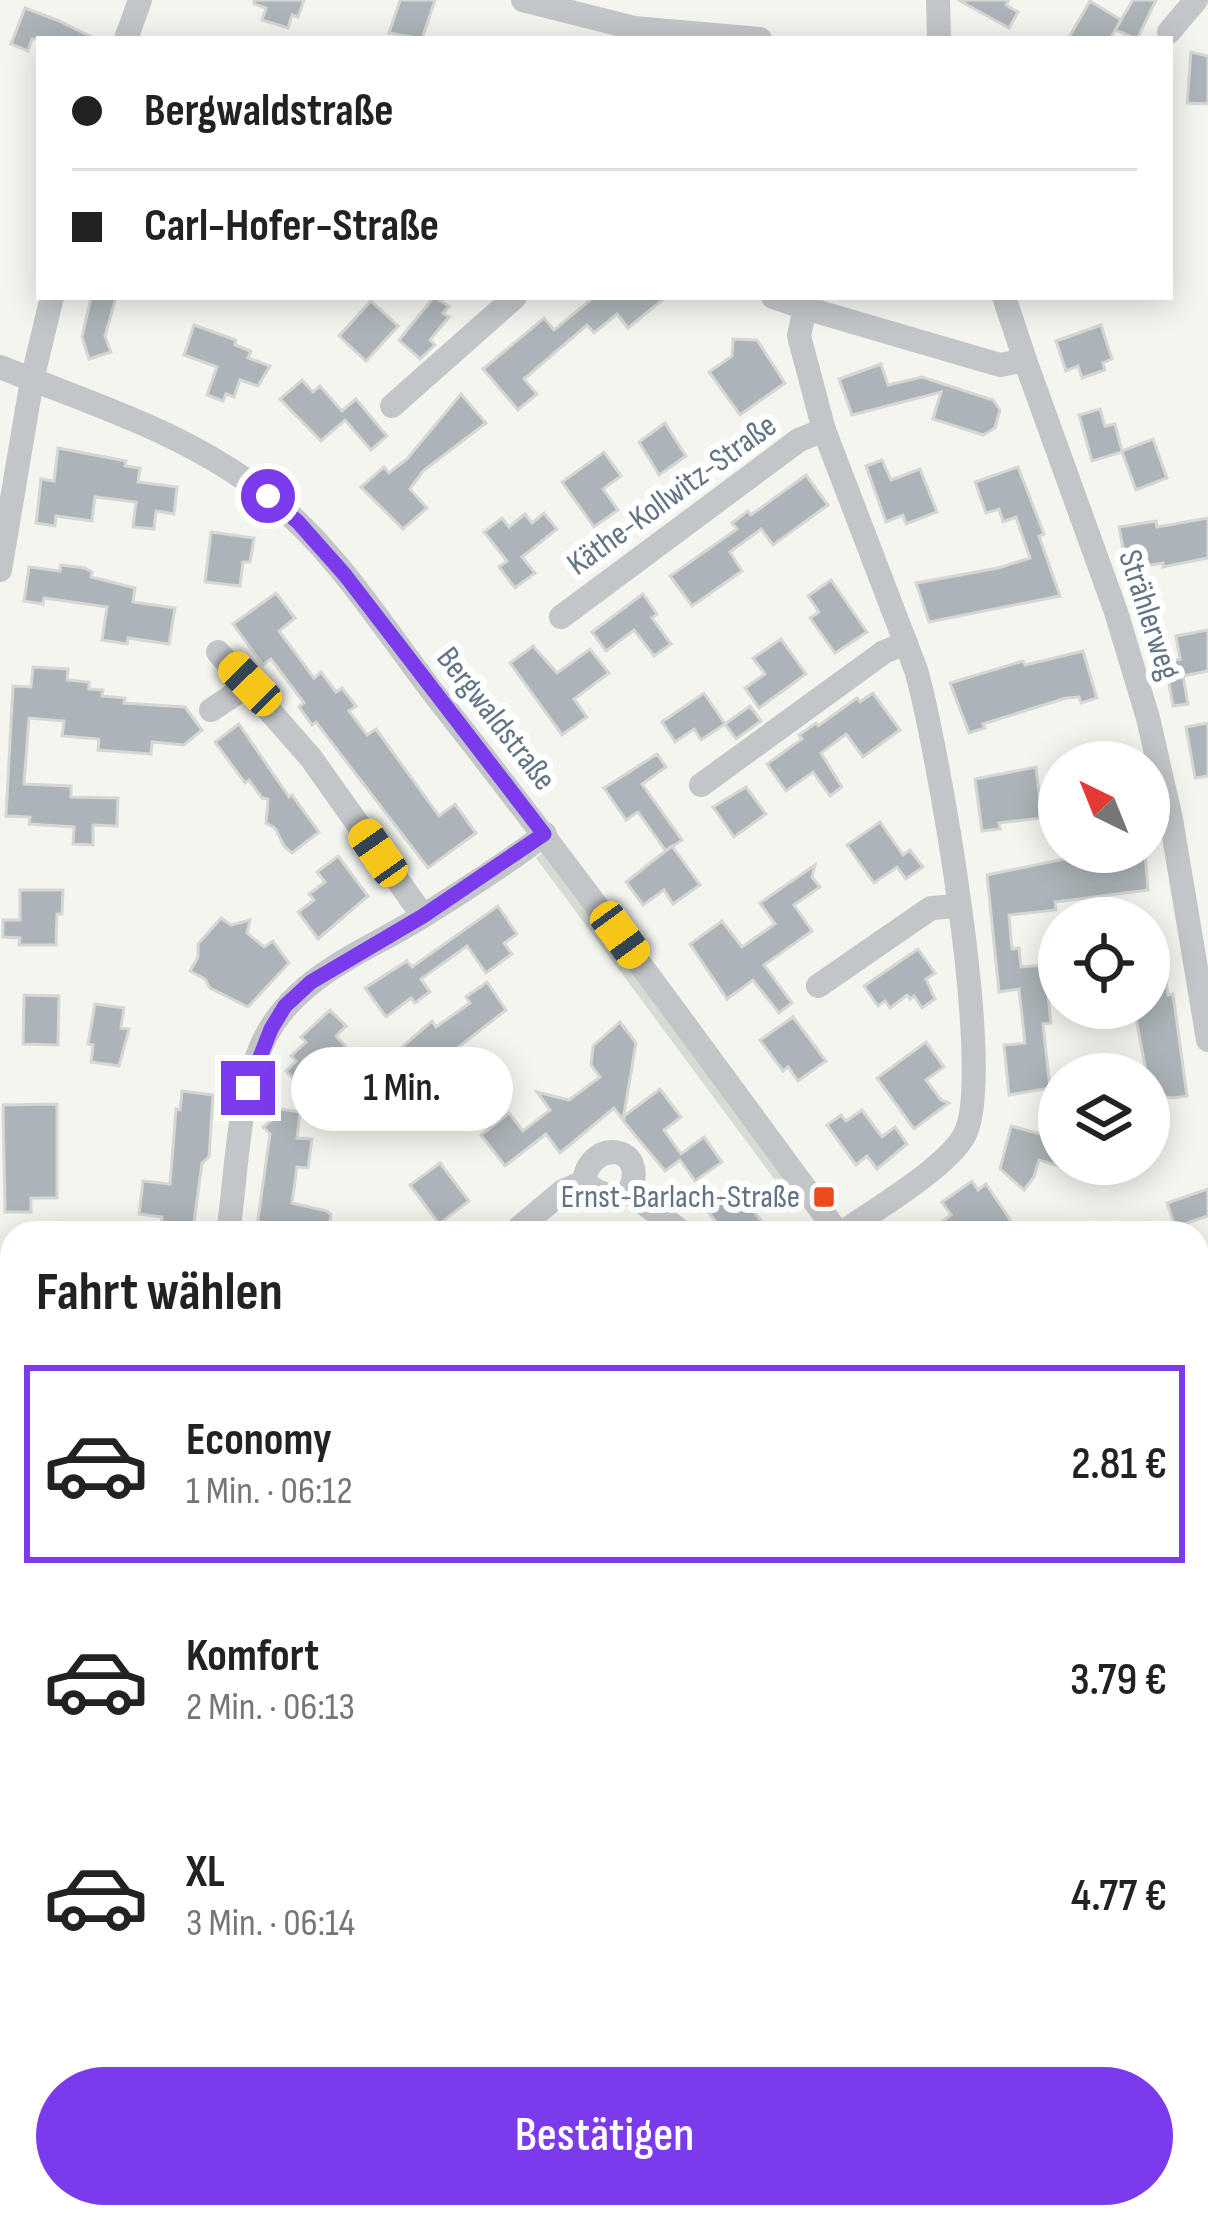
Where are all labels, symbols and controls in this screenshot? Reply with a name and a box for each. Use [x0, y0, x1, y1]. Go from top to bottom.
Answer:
text: Bergwaldstraße [144, 84, 394, 139]
text: Carl-Hofer-Straße [144, 199, 439, 254]
street label: Käthe-Kollwitz-Straße [560, 406, 784, 584]
route start [241, 469, 295, 523]
street label: Strählerweg [1109, 545, 1189, 685]
street label: Bergwaldstraße [428, 639, 564, 799]
car [212, 646, 288, 722]
north arrow [1038, 741, 1170, 873]
map controls [1038, 741, 1170, 1185]
car [343, 813, 413, 893]
car [584, 895, 656, 975]
button: locate [1038, 897, 1170, 1029]
callout: 1 Min. [290, 1046, 512, 1130]
button: layers [1038, 1053, 1170, 1185]
route end [221, 1061, 275, 1115]
text: 1 Min. [363, 1065, 441, 1112]
place label: Ernst-Barlach-Straße [561, 1177, 800, 1217]
marker: Ernst-Barlach-Straße [811, 1184, 837, 1210]
text: Fahrt wählen [36, 1260, 283, 1325]
icon: car [42, 1410, 150, 1518]
text: Economy [186, 1413, 332, 1468]
text: 2.81 € [1071, 1437, 1167, 1492]
text: 1 Min. · 06:12 [186, 1468, 353, 1515]
icon: car [42, 1626, 150, 1734]
text: Komfort [186, 1629, 319, 1684]
text: 3.79 € [1070, 1653, 1167, 1708]
text: 2 Min. · 06:13 [186, 1684, 355, 1731]
icon: car [42, 1842, 150, 1950]
text: XL [186, 1845, 225, 1900]
text: 4.77 € [1071, 1869, 1167, 1924]
text: 3 Min. · 06:14 [186, 1900, 355, 1947]
button: Bestätigen [36, 2067, 1173, 2205]

